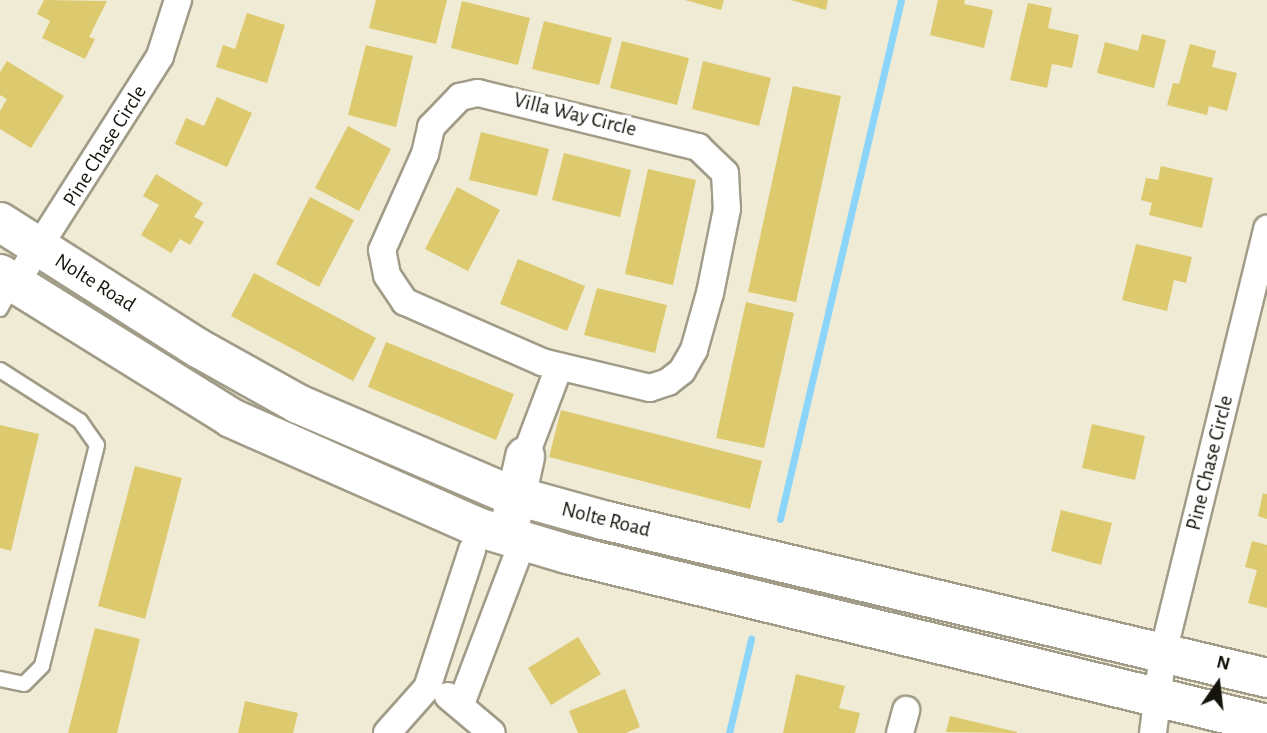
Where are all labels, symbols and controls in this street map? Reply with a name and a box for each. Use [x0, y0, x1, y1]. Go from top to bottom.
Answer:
street label: Pine Chase Circle [58, 81, 152, 211]
street label: Villa Way Circle [511, 88, 639, 142]
street label: Nolte Road [50, 248, 140, 318]
street label: Pine Chase Circle [1181, 393, 1239, 533]
street label: Nolte Road [559, 497, 653, 543]
north arrow [1183, 649, 1253, 719]
text: N [1214, 652, 1232, 674]

